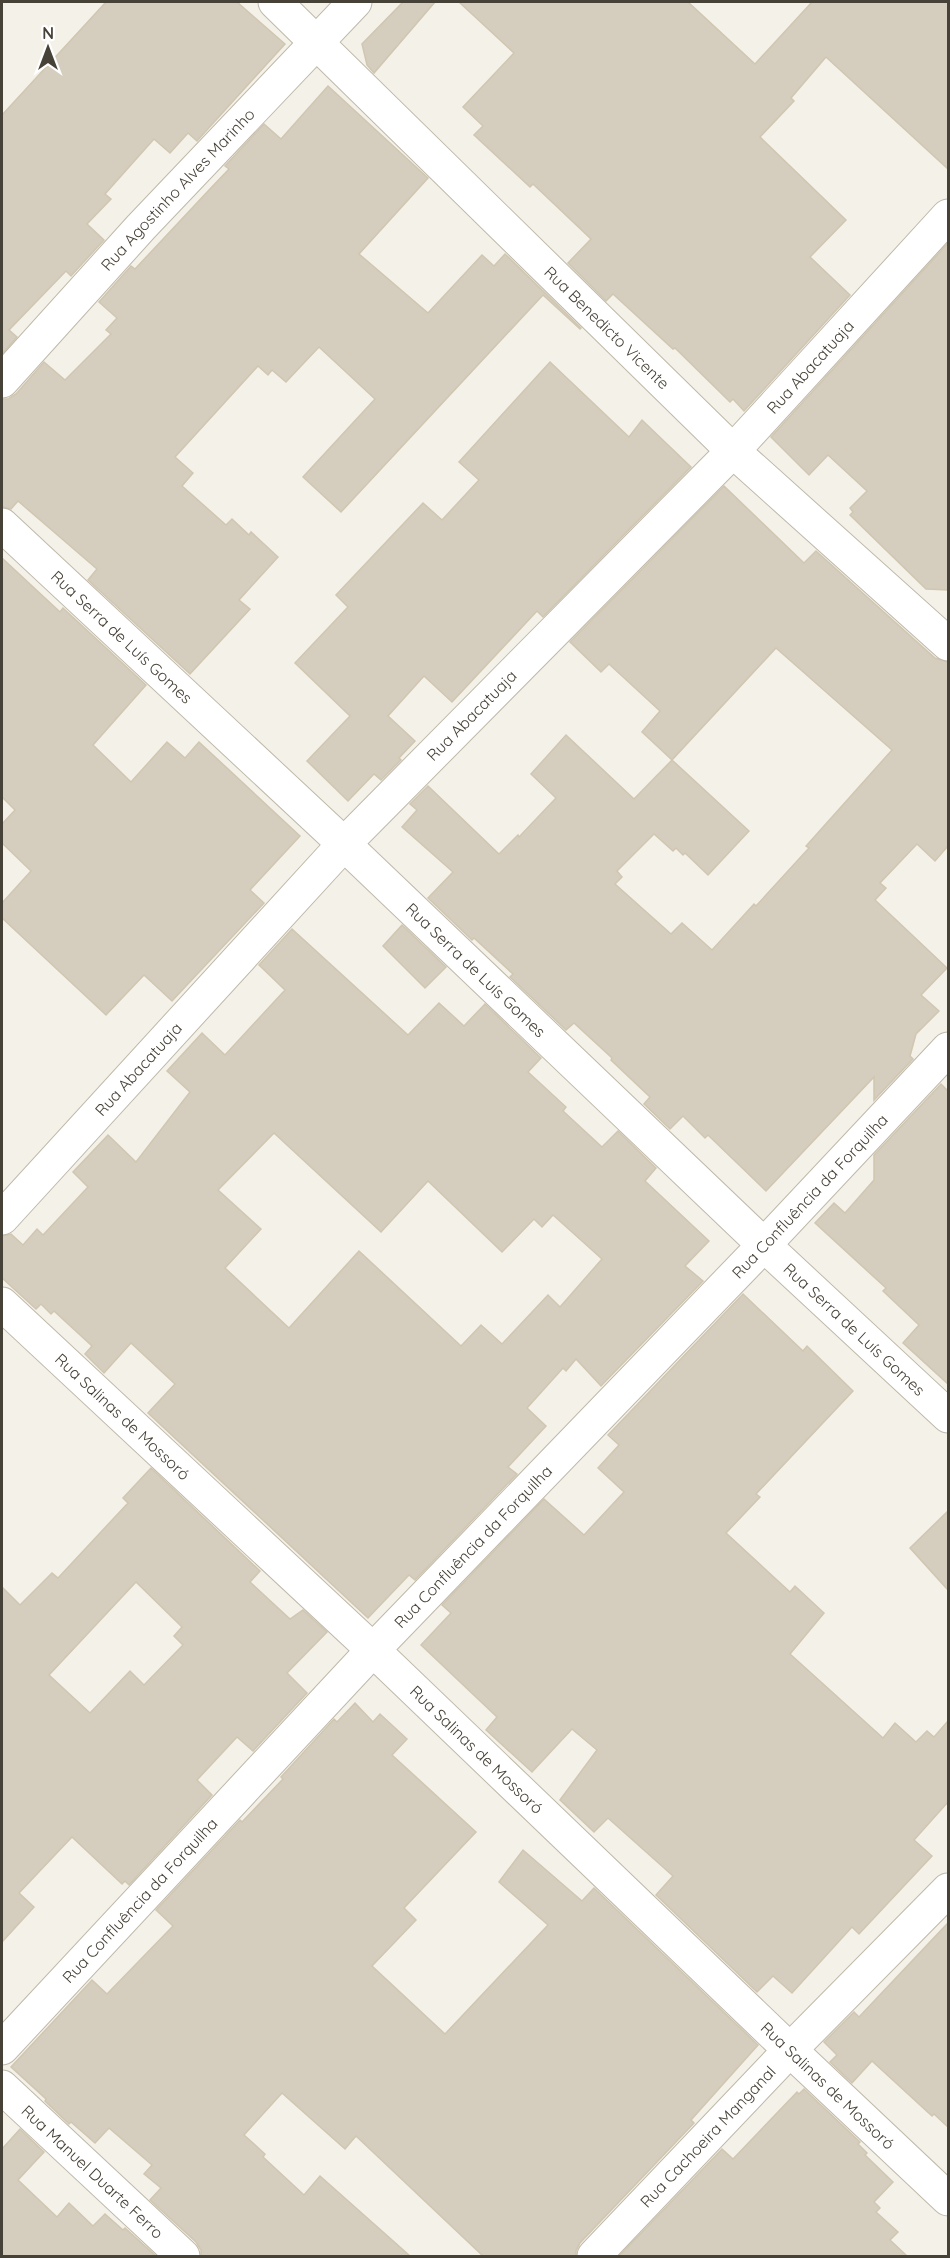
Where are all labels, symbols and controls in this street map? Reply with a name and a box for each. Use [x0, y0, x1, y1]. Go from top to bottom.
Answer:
north arrow [18, 18, 78, 78]
text: N [42, 23, 54, 43]
street label: Rua Agostinho Alves Marinho [96, 104, 259, 275]
street label: Rua Benedicto Vicente [540, 262, 674, 393]
street label: Rua Abacatuaja [762, 316, 858, 418]
street label: Rua Serra de Luís Gomes [47, 566, 197, 708]
street label: Rua Abacatuaja [422, 666, 521, 765]
street label: Rua Serra de Luís Gomes [402, 898, 550, 1041]
street label: Rua Abacatuaja [91, 1018, 186, 1120]
street label: Rua Confluência da Forquilha [727, 1110, 892, 1282]
street label: Rua Serra de Luís Gomes [780, 1259, 930, 1400]
street label: Rua Salinas de Mossoró [51, 1349, 194, 1484]
street label: Rua Confluência da Forquilha [390, 1461, 556, 1632]
street label: Rua Salinas de Mossoró [406, 1681, 547, 1818]
street label: Rua Confluência da Forquilha [58, 1813, 222, 1987]
street label: Rua Salinas de Mossoró [757, 2017, 899, 2154]
street label: Rua Cachoeira Manganal [636, 2061, 780, 2211]
street label: Rua Manuel Duarte Ferro [17, 2101, 168, 2243]

